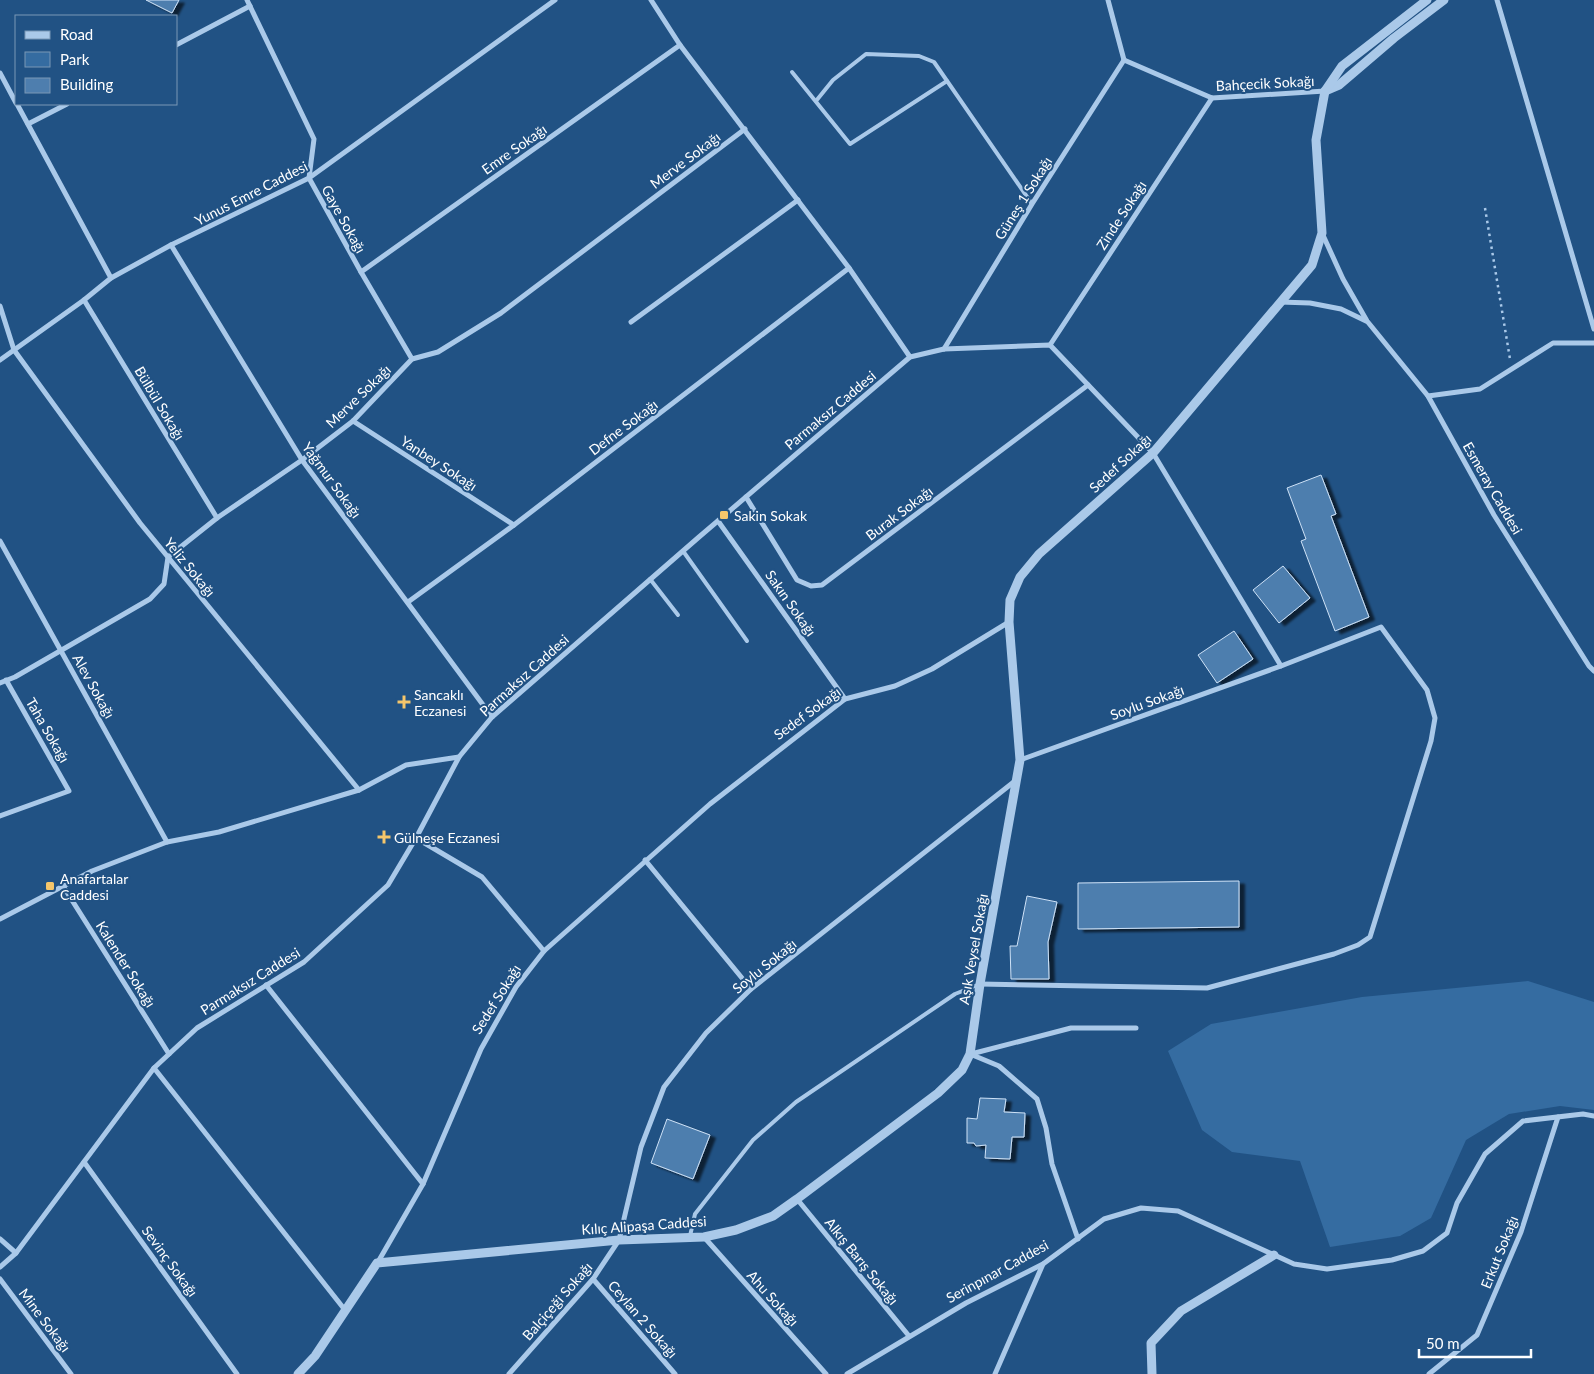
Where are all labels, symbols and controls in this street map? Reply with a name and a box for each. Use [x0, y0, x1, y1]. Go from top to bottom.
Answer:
legend [15, 15, 178, 105]
text: Road [60, 25, 93, 43]
text: Park [60, 50, 90, 68]
street label: Bahçecik Sokağı [1215, 72, 1315, 94]
text: Building [60, 75, 113, 93]
street label: Emre Sokağı [478, 120, 550, 178]
street label: Merve Sokağı [647, 128, 723, 192]
street label: Güneş 1 Sokağı [991, 153, 1055, 243]
street label: Yunus Emre Caddesi [192, 157, 310, 229]
street label: Zinde Sokağı [1092, 177, 1150, 253]
street label: Gaye Sokağı [318, 182, 370, 256]
street label: Merve Sokağı [322, 361, 394, 431]
street label: Bülbül Sokağı [131, 363, 189, 443]
street label: Parmaksız Caddesi [781, 367, 879, 453]
street label: Defne Sokağı [585, 396, 661, 458]
street label: Sedef Sokağı [1085, 430, 1155, 496]
street label: Yanbey Sokağı [398, 432, 480, 494]
street label: Yağmur Sokağı [299, 439, 365, 521]
street label: Esmeray Caddesi [1460, 439, 1526, 537]
street label: Burak Sokağı [862, 482, 936, 544]
place label: Sakin Sokak [734, 507, 808, 524]
marker: Sakin Sokak [718, 509, 730, 521]
street label: Yeliz Sokağı [161, 534, 219, 600]
street label: Sakın Sokağı [762, 567, 820, 639]
street label: Parmaksız Caddesi [476, 631, 572, 719]
street label: Alev Sokağı [69, 651, 119, 721]
street label: Soylu Sokağı [1108, 681, 1186, 723]
street label: Sedef Sokağı [770, 683, 844, 743]
place label: Sancaklı Eczanesi [414, 686, 466, 719]
street label: Taha Sokağı [23, 694, 73, 766]
marker: Sancaklı Eczanesi [398, 696, 410, 708]
place label: Gülneşe Eczanesi [394, 829, 500, 846]
marker: Gülneşe Eczanesi [378, 831, 390, 843]
place label: Anafartalar Caddesi [60, 870, 128, 903]
marker: Anafartalar Caddesi [44, 880, 56, 892]
street label: Aşık Veysel Sokağı [955, 892, 991, 1006]
street label: Kalender Sokağı [93, 918, 159, 1010]
street label: Soylu Sokağı [729, 935, 799, 997]
street label: Parmaksız Caddesi [197, 944, 303, 1018]
street label: Sedef Sokağı [468, 961, 524, 1037]
street label: Kılıç Alipaşa Caddesi [581, 1212, 707, 1238]
street label: Erkut Sokağı [1477, 1213, 1521, 1291]
street label: Alkış Barış Sokağı [822, 1214, 902, 1308]
street label: Sevinç Sokağı [139, 1222, 201, 1300]
street label: Serinpınar Caddesi [943, 1236, 1051, 1306]
street label: Balçiçeği Sokağı [519, 1259, 595, 1343]
street label: Ahu Sokağı [744, 1267, 802, 1329]
street label: Ceylan 2 Sokağı [605, 1277, 681, 1361]
street label: Mine Sokağı [16, 1285, 74, 1355]
scale bar [1419, 1326, 1532, 1358]
text: 50 m [1426, 1334, 1460, 1352]

